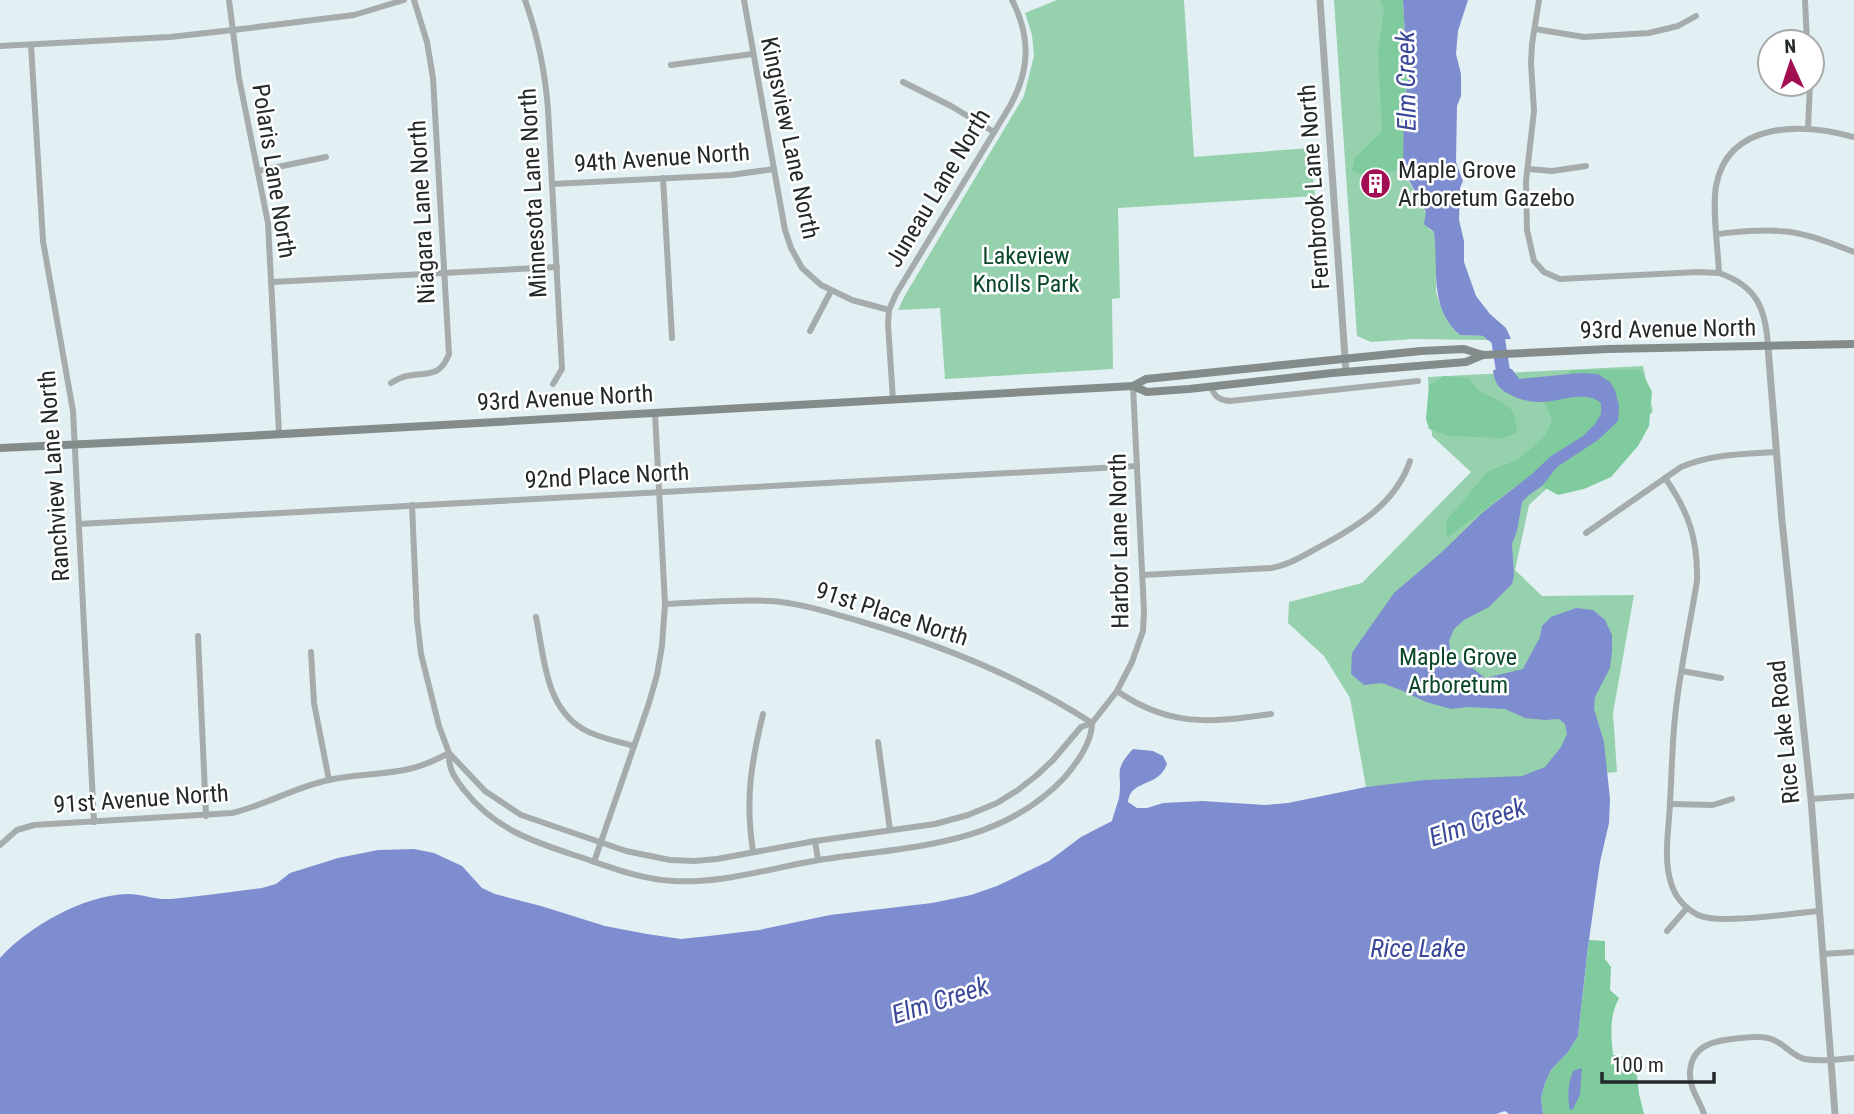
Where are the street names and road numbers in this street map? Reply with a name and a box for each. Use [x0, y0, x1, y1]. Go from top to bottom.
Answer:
street label: Kingsview Lane North [755, 34, 825, 242]
street label: Polaris Lane North [246, 82, 302, 260]
street label: Fernbrook Lane North [1293, 83, 1335, 291]
street label: Minnesota Lane North [514, 87, 552, 299]
street label: Juneau Lane North [880, 104, 996, 272]
street label: Niagara Lane North [403, 119, 441, 305]
street label: 94th Avenue North [573, 138, 751, 178]
street label: 93rd Avenue North [1580, 313, 1756, 345]
street label: Ranchview Lane North [33, 370, 75, 582]
street label: 93rd Avenue North [476, 379, 654, 417]
street label: Harbor Lane North [1103, 453, 1135, 629]
street label: 92nd Place North [524, 458, 690, 494]
street label: 91st Place North [812, 576, 972, 652]
street label: Rice Lake Road [1763, 659, 1805, 805]
street label: 91st Avenue North [53, 779, 229, 819]

